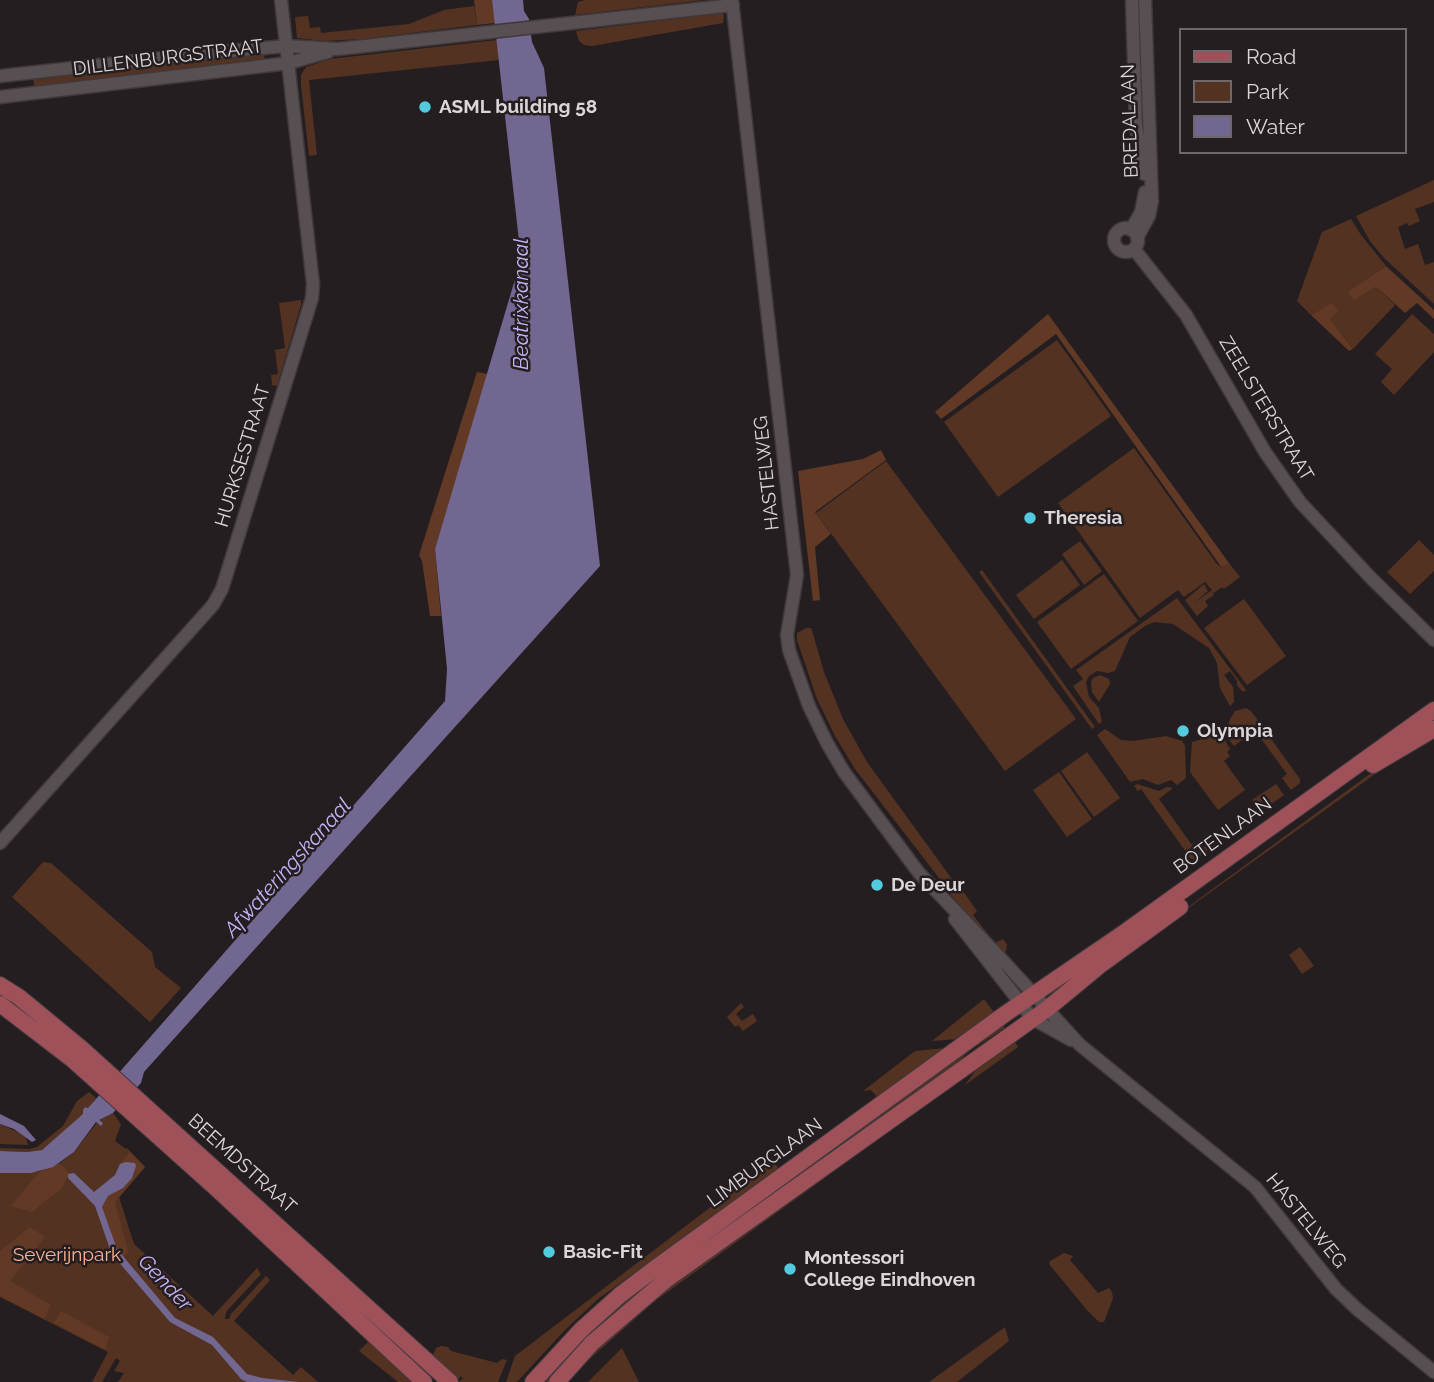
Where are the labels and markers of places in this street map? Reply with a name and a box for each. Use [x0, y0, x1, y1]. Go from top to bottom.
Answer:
place label: ASML building 58 [439, 96, 597, 118]
marker: ASML building 58 [417, 99, 433, 115]
place label: Theresia [1044, 507, 1122, 529]
marker: Theresia [1022, 510, 1038, 526]
place label: Olympia [1197, 720, 1273, 742]
marker: Olympia [1175, 723, 1191, 739]
place label: De Deur [891, 874, 965, 896]
marker: De Deur [869, 877, 885, 893]
place label: Basic-Fit [563, 1241, 643, 1263]
marker: Basic-Fit [541, 1244, 557, 1260]
place label: Montessori College Eindhoven [804, 1247, 976, 1291]
marker: Montessori College Eindhoven [782, 1261, 798, 1277]

